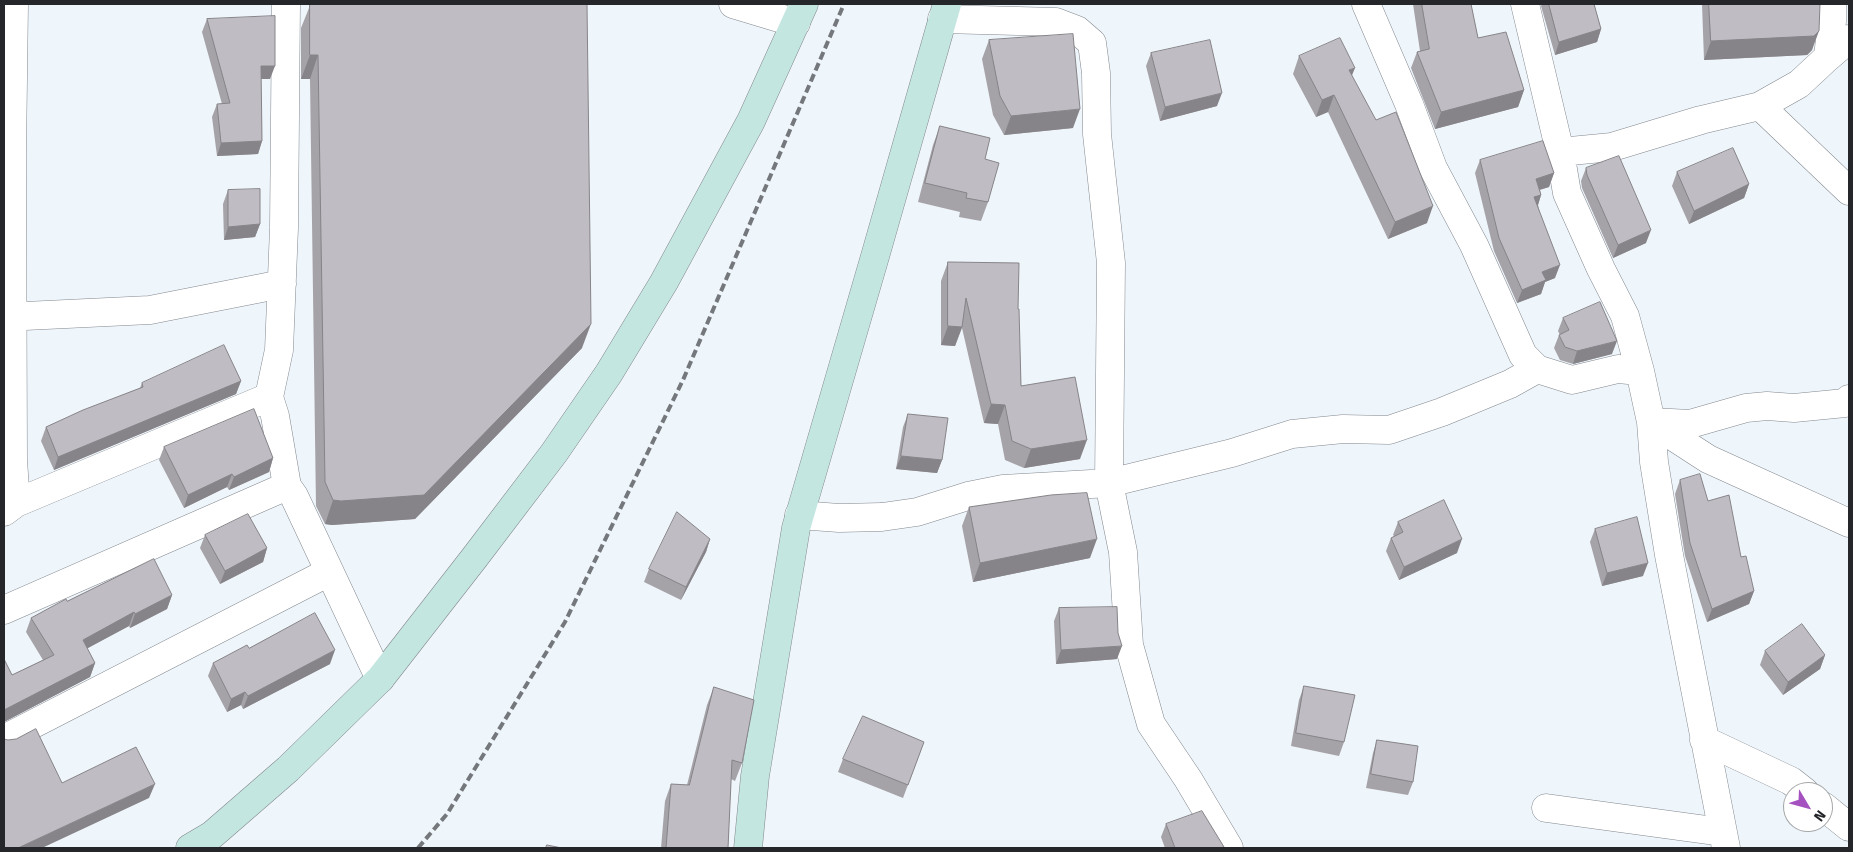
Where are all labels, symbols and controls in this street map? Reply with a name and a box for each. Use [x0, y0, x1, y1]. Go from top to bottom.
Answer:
north arrow [1783, 782, 1833, 832]
text: N [1810, 807, 1829, 825]

